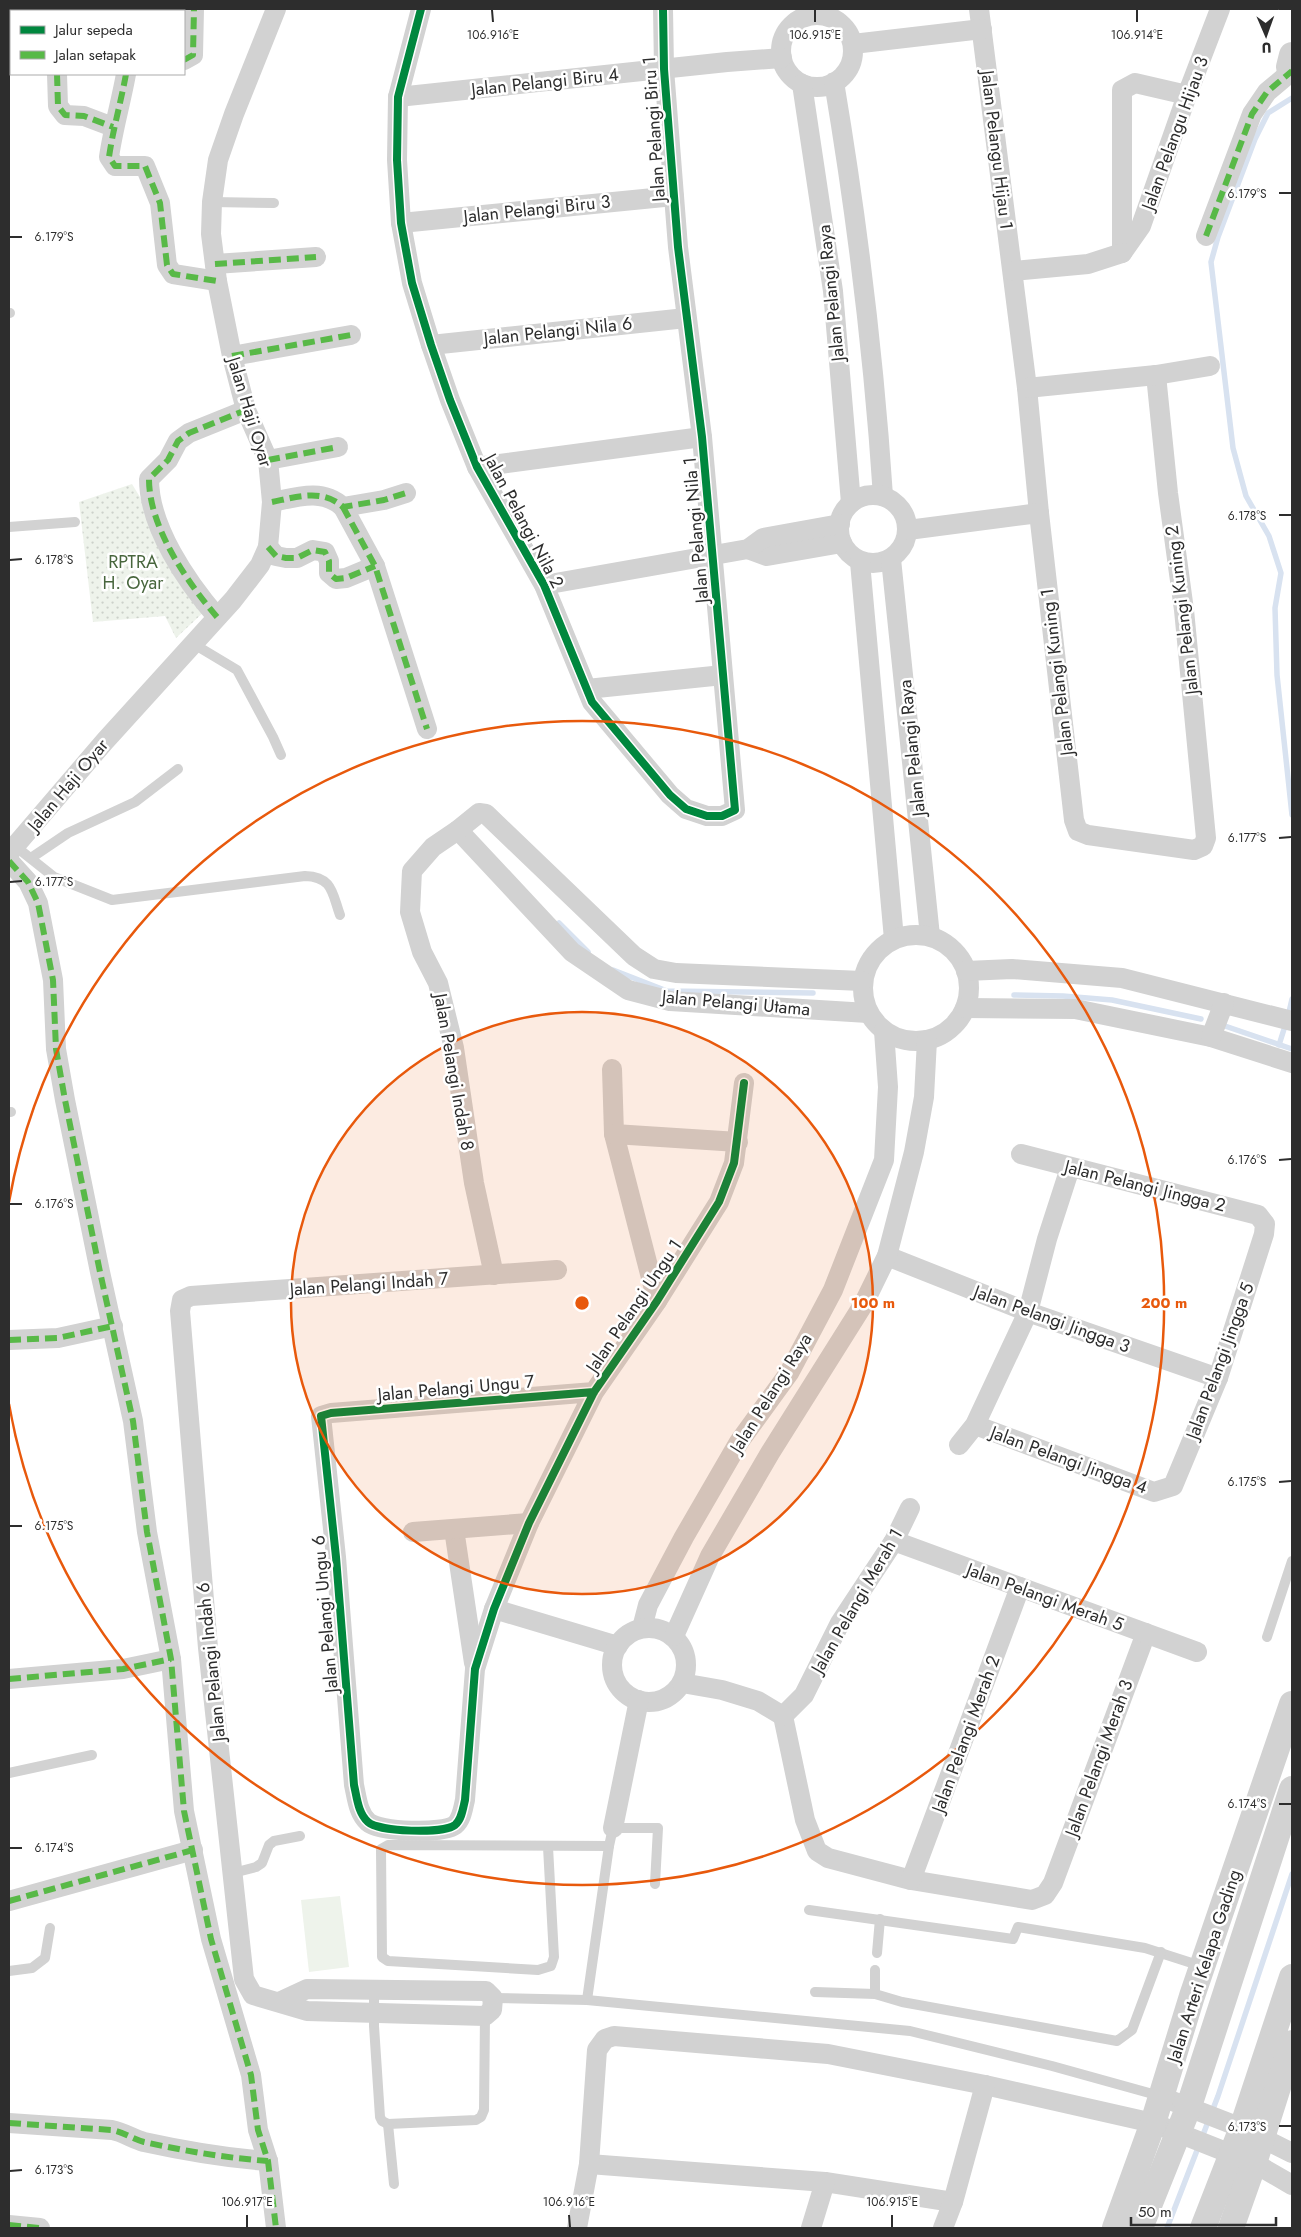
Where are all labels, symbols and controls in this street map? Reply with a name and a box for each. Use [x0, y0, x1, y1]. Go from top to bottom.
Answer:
legend [10, 10, 185, 75]
north arrow [1241, 10, 1291, 60]
text: Jalur sepeda [53, 19, 133, 41]
text: 106.916°E [467, 26, 519, 44]
text: 106.915°E [789, 26, 841, 44]
text: 106.914°E [1111, 26, 1163, 44]
text: U [1261, 38, 1272, 58]
text: Jalan setapak [53, 44, 136, 66]
street label: Jalan Pelangu Hijau 3 [1134, 52, 1215, 215]
street label: Jalan Pelangi Biru 1 [636, 55, 672, 205]
street label: Jalan Pelangi Biru 4 [468, 61, 620, 103]
street label: Jalan Pelangu Hijau 1 [974, 67, 1020, 231]
text: 6.179°S [1227, 185, 1267, 203]
street label: Jalan Pelangi Biru 3 [460, 188, 612, 230]
street label: Jalan Pelangi Raya [811, 223, 851, 364]
text: 6.179°S [34, 228, 74, 246]
street label: Jalan Pelangi Nila 6 [481, 310, 633, 352]
street label: Jalan Haji Oyar [220, 352, 279, 471]
street label: Jalan Pelangi Nila 2 [477, 447, 570, 593]
street label: Jalan Pelangi Nila 1 [677, 456, 716, 606]
text: 6.178°S [1228, 507, 1267, 525]
street label: Jalan Pelangi Kuning 2 [1159, 524, 1206, 698]
park label: RPTRA H. Oyar [103, 549, 164, 596]
text: 6.178°S [35, 551, 74, 569]
street label: Jalan Pelangi Kuning 1 [1034, 587, 1080, 759]
street label: Jalan Pelangi Raya [892, 678, 932, 819]
street label: Jalan Haji Oyar [20, 732, 115, 839]
text: 6.177°S [1228, 829, 1267, 847]
text: 6.177°S [35, 873, 74, 891]
street label: Jalan Pelangi Utama [659, 983, 811, 1022]
street label: Jalan Pelangi Indah 8 [427, 989, 481, 1153]
text: 6.176°S [1227, 1151, 1267, 1169]
street label: Jalan Pelangi Jingga 2 [1060, 1153, 1228, 1219]
text: 6.176°S [34, 1195, 74, 1213]
street label: Jalan Pelangi Ungu 1 [579, 1234, 688, 1379]
street label: Jalan Pelangi Indah 7 [287, 1265, 450, 1303]
street label: Jalan Pelangi Jingga 3 [968, 1278, 1134, 1359]
street label: Jalan Pelangi Jingga 5 [1179, 1279, 1260, 1445]
text: 100 m [851, 1292, 895, 1314]
text: 200 m [1141, 1292, 1187, 1314]
centre of rings [573, 1294, 591, 1312]
street label: Jalan Pelangi Raya [723, 1328, 818, 1460]
street label: Jalan Pelangi Ungu 7 [375, 1368, 536, 1408]
street label: Jalan Pelangi Jingga 4 [985, 1419, 1151, 1500]
text: 6.175°S [1228, 1473, 1267, 1491]
text: 6.175°S [35, 1517, 74, 1535]
street label: Jalan Pelangi Merah 1 [804, 1524, 909, 1680]
street label: Jalan Pelangi Ungu 6 [305, 1534, 345, 1696]
street label: Jalan Pelangi Merah 5 [961, 1556, 1127, 1638]
street label: Jalan Pelangi Indah 6 [190, 1581, 232, 1745]
street label: Jalan Pelangi Merah 2 [925, 1652, 1007, 1818]
street label: Jalan Pelangi Merah 3 [1058, 1676, 1140, 1842]
text: 6.174°S [1227, 1795, 1267, 1813]
text: 6.174°S [34, 1839, 74, 1857]
street label: Jalan Arteri Kelapa Gading [1160, 1866, 1248, 2068]
text: 6.173°S [1228, 2118, 1267, 2136]
text: 6.173°S [35, 2161, 74, 2179]
text: 106.917°E [221, 2193, 273, 2211]
text: 106.916°E [543, 2193, 595, 2211]
text: 106.915°E [866, 2193, 918, 2211]
scale bar [1131, 2194, 1276, 2226]
text: 50 m [1138, 2201, 1172, 2223]

